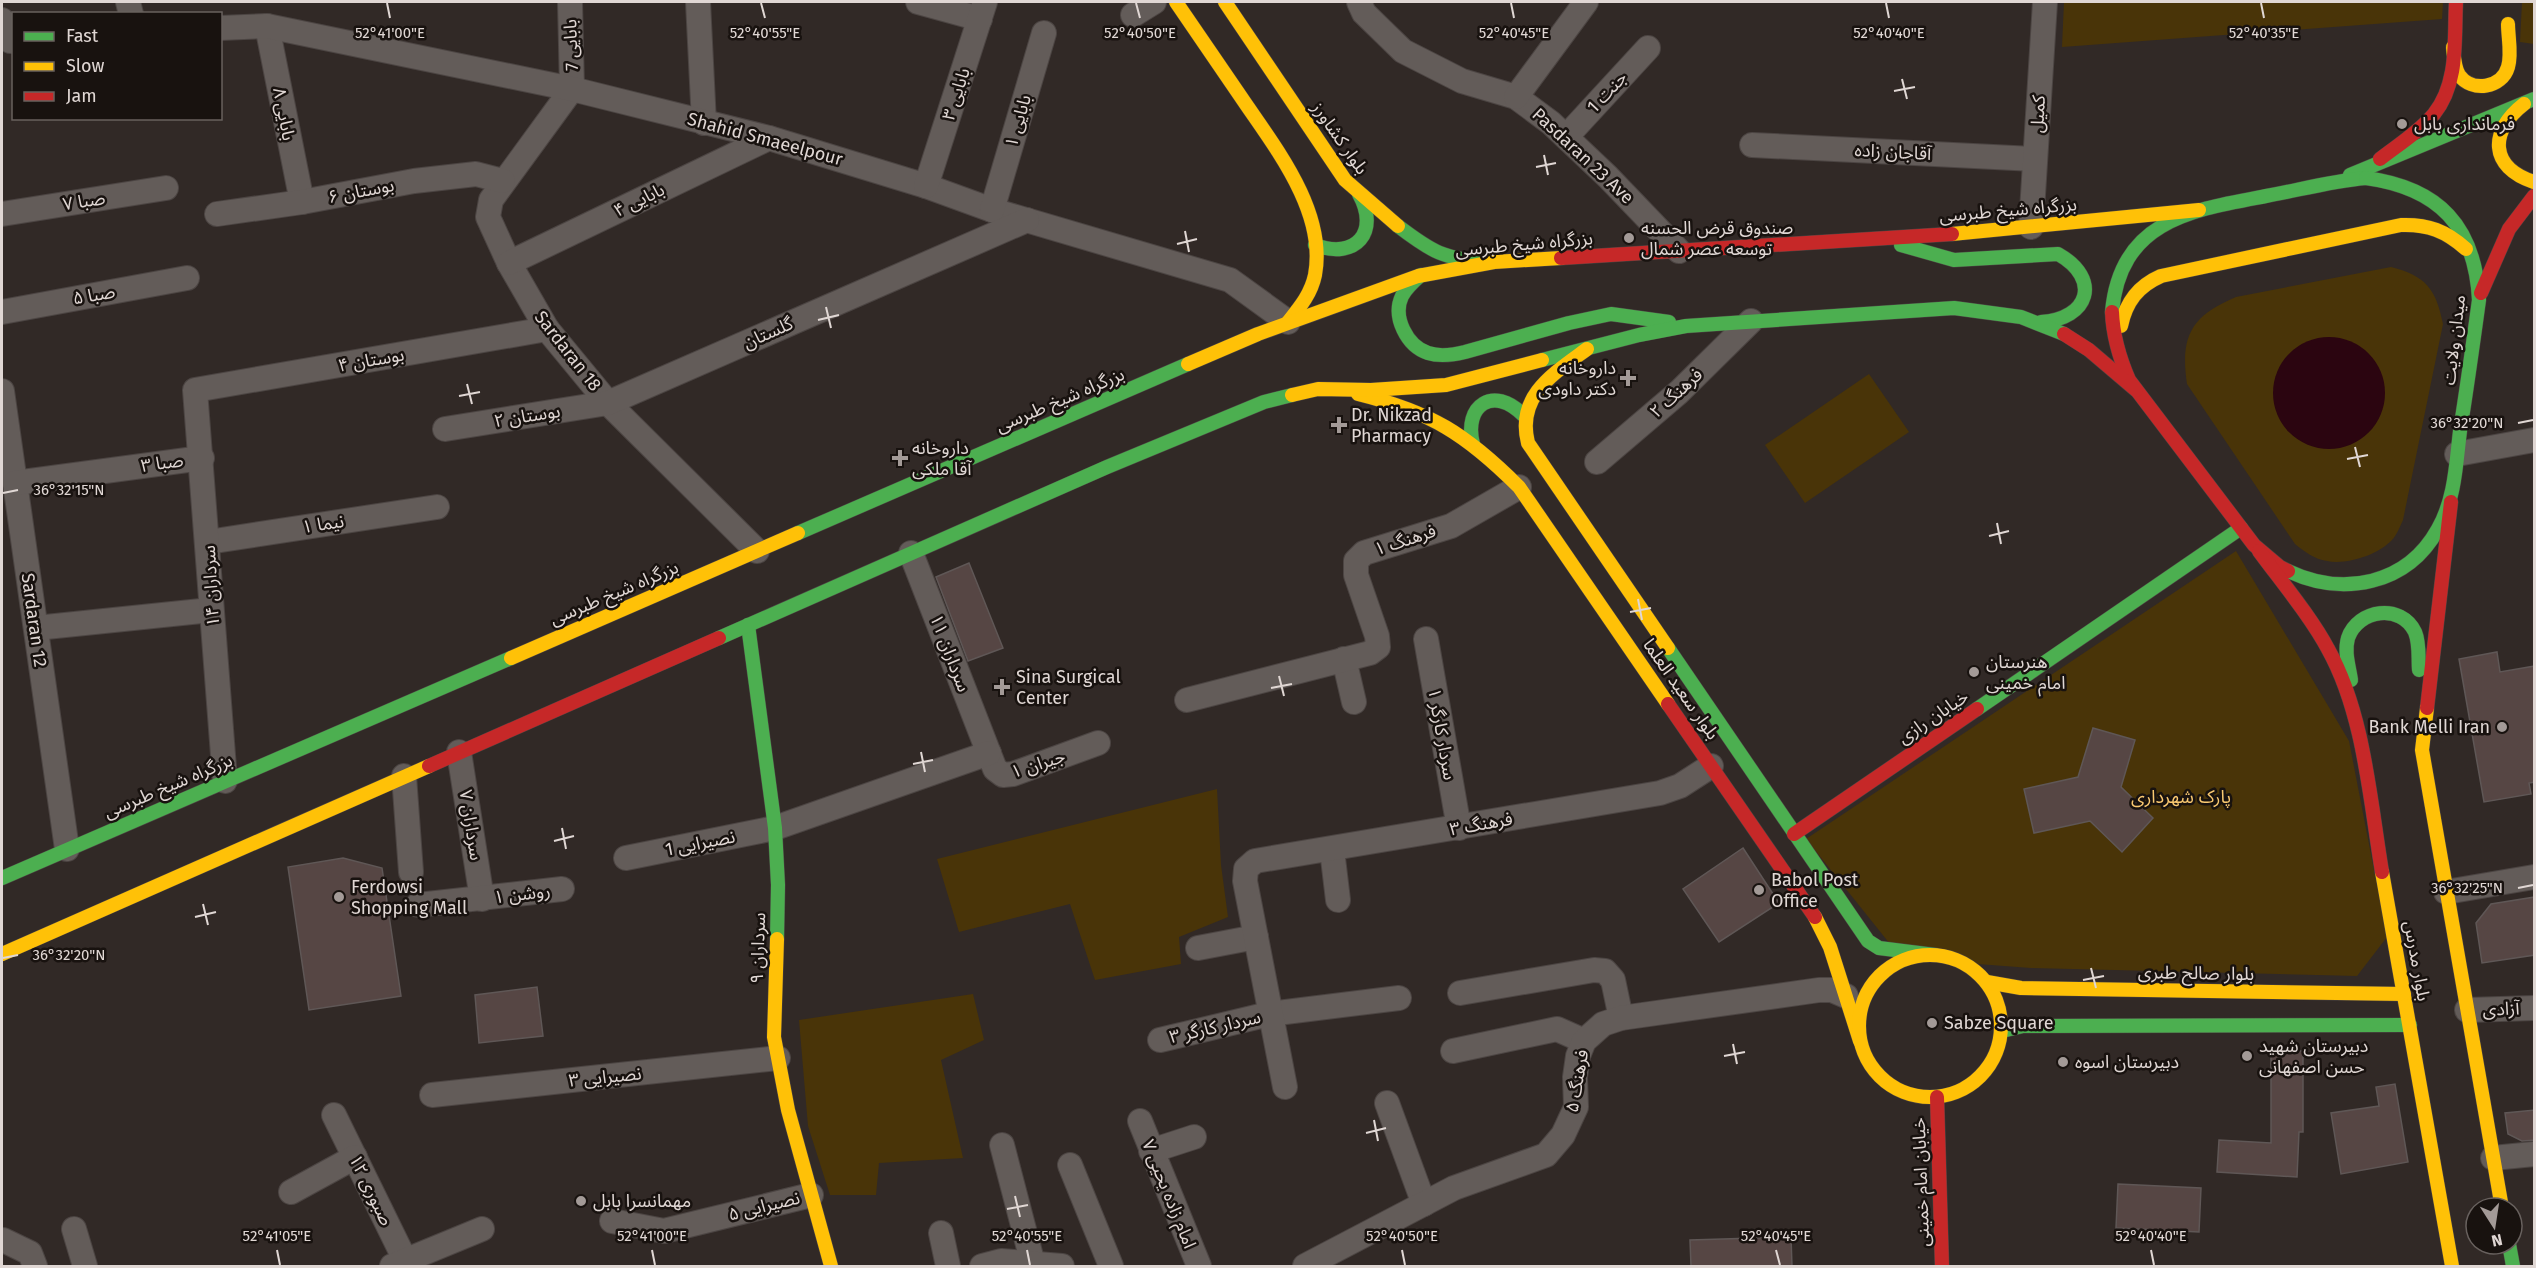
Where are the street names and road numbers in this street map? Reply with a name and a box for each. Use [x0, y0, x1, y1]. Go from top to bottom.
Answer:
street label: بابایی 7 [559, 19, 583, 71]
street label: بابایی ۳ [937, 65, 975, 123]
street label: جنت 1 [1582, 67, 1632, 117]
street label: بابایی ۸ [268, 85, 300, 143]
street label: بابایی ۱ [1000, 92, 1036, 150]
street label: کمیل [2026, 94, 2050, 133]
street label: بلوار کشاورز [1306, 97, 1373, 179]
street label: Pasdaran 23 Ave [1528, 103, 1638, 209]
street label: Shahid Smaeelpour [685, 108, 845, 170]
street label: آقاجان زاده [1854, 139, 1933, 165]
street label: بوستان ۶ [326, 174, 396, 208]
street label: بابایی ۴ [610, 178, 668, 222]
street label: صبا ۷ [61, 187, 107, 215]
street label: بزرگراه شیخ طبرسی [1938, 193, 2078, 229]
street label: بزرگراه شیخ طبرسی [1454, 227, 1594, 263]
street label: صبا ۵ [71, 280, 117, 310]
street label: میدان ولایت [2438, 294, 2470, 386]
street label: Sardaran 18 [530, 307, 606, 396]
street label: گلستان [740, 312, 797, 354]
street label: بوستان ۴ [336, 343, 406, 377]
street label: بزرگراه شیخ طبرسی [992, 363, 1129, 439]
street label: فرهنگ ۲ [1645, 364, 1707, 422]
street label: بوستان ۲ [492, 400, 562, 432]
street label: صبا ۳ [139, 449, 185, 477]
street label: نیما ۱ [300, 510, 346, 538]
street label: فرهنگ ۱ [1371, 520, 1439, 560]
street label: سرداران ۱۴ [198, 545, 224, 627]
street label: بزرگراه شیخ طبرسی [546, 556, 683, 632]
street label: Sardaran 12 [17, 572, 51, 669]
street label: سرداران ۱۱ [925, 611, 975, 695]
street label: بلوار سعید العلما [1638, 634, 1724, 744]
street label: خیابان رازی [1893, 685, 1973, 749]
street label: سردار کارگر ۱ [1423, 686, 1461, 782]
street label: جیران ۱ [1008, 745, 1068, 783]
street label: بزرگراه شیخ طبرسی [100, 749, 237, 825]
street label: سرداران ۷ [455, 788, 487, 862]
street label: فرهنگ ۳ [1448, 808, 1514, 840]
street label: نصیرایی 1 [663, 825, 737, 861]
street label: روشن ۱ [492, 880, 552, 908]
street label: سرداران ۹ [746, 912, 770, 984]
street label: بلوار مدرس [2399, 919, 2435, 1003]
street label: بلوار صالح طبری [2138, 961, 2254, 987]
street label: آزادی [2482, 997, 2521, 1021]
street label: سردار کارگر ۳ [1167, 1006, 1263, 1048]
street label: فرهنگ ۵ [1561, 1048, 1593, 1114]
street label: نصیرایی ۳ [567, 1062, 643, 1092]
street label: خیابان امام خمینی [1908, 1117, 1937, 1247]
street label: امام زاده یحیی ۷ [1134, 1136, 1201, 1253]
street label: صبوری ۱۲ [344, 1151, 398, 1229]
street label: نصیرایی ۵ [726, 1186, 802, 1226]

